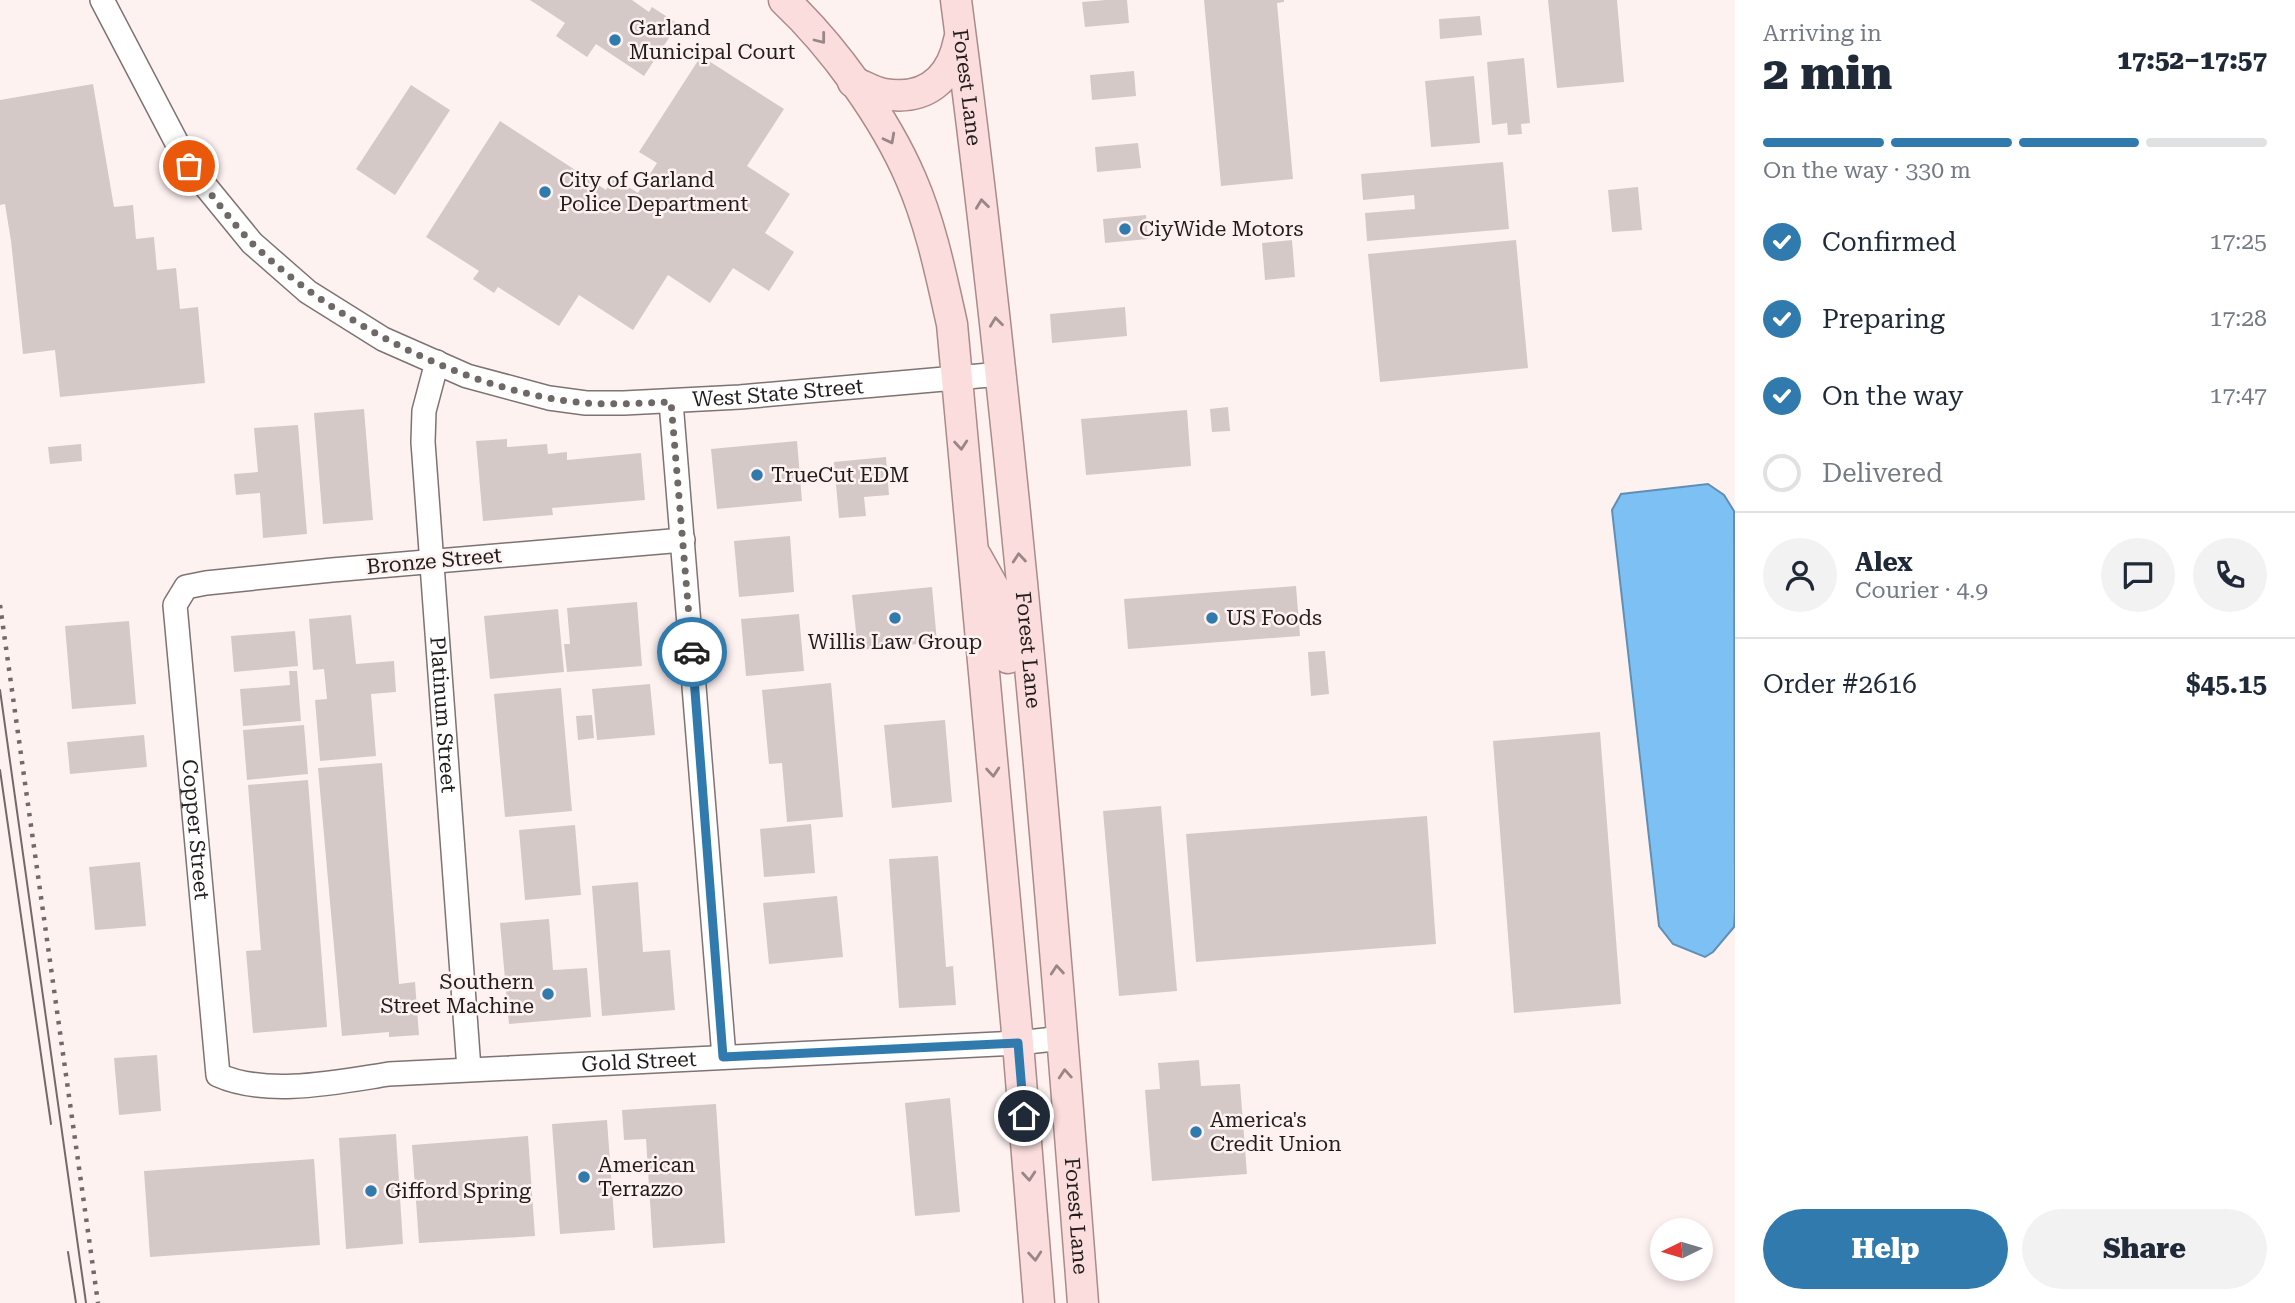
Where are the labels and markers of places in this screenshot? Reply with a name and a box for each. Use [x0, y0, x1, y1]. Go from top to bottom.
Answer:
place label: Garland Municipal Court [629, 16, 796, 64]
marker: Garland Municipal Court [607, 32, 623, 48]
pin [159, 136, 219, 196]
place label: City of Garland Police Department [559, 168, 748, 216]
marker: City of Garland Police Department [537, 184, 553, 200]
place label: CiyWide Motors [1139, 217, 1303, 241]
marker: CiyWide Motors [1117, 221, 1133, 237]
place label: TrueCut EDM [771, 463, 909, 487]
marker: TrueCut EDM [749, 467, 765, 483]
place label: US Foods [1226, 606, 1322, 630]
marker: Willis Law Group [887, 610, 903, 626]
marker: US Foods [1204, 610, 1220, 626]
place label: Willis Law Group [808, 630, 982, 654]
place label: Southern Street Machine [380, 970, 534, 1018]
marker: Southern Street Machine [540, 986, 556, 1002]
pin [994, 1086, 1054, 1146]
place label: America's Credit Union [1210, 1108, 1342, 1156]
marker: America's Credit Union [1188, 1124, 1204, 1140]
place label: American Terrazzo [598, 1153, 696, 1201]
marker: American Terrazzo [576, 1169, 592, 1185]
place label: Gifford Spring [385, 1179, 531, 1203]
marker: Gifford Spring [363, 1183, 379, 1199]

